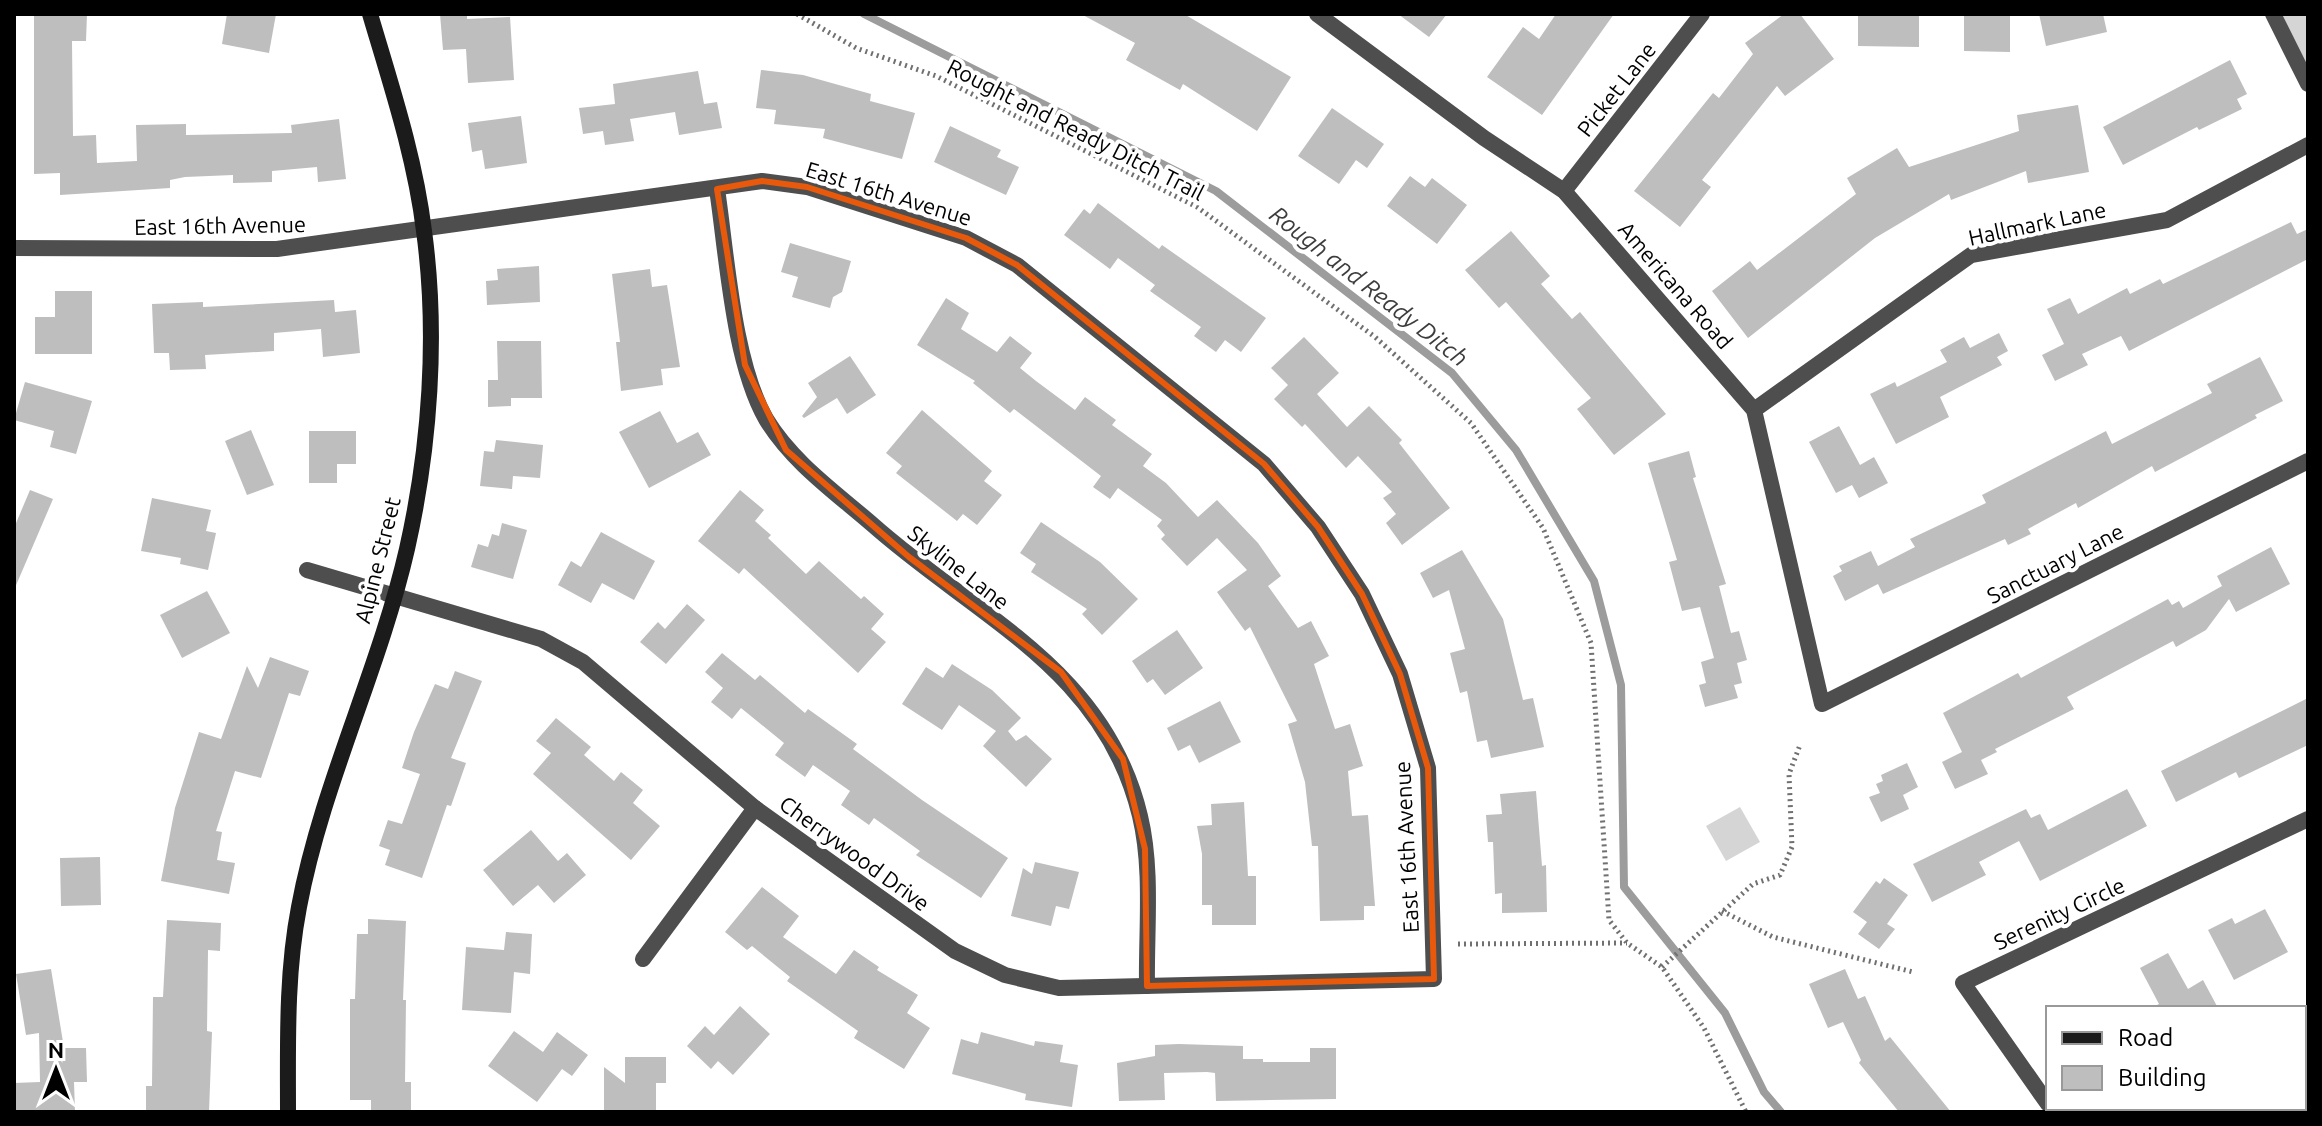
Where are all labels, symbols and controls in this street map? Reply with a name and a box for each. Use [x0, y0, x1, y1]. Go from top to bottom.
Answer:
street label: Picket Lane [1572, 37, 1660, 141]
street label: Rought and Ready Ditch Trail [943, 53, 1209, 205]
street label: East 16th Avenue [803, 156, 975, 230]
street label: Hallmark Lane [1966, 196, 2108, 250]
water label: Rough and Ready Ditch [1265, 200, 1473, 372]
street label: East 16th Avenue [134, 211, 306, 239]
street label: Americana Road [1614, 216, 1738, 354]
street label: Alpine Street [349, 494, 405, 626]
street label: Sanctuary Lane [1983, 518, 2127, 608]
street label: Skyline Lane [903, 520, 1015, 614]
street label: East 16th Avenue [1389, 760, 1423, 934]
street label: Cherrywood Drive [775, 790, 935, 916]
street label: Serenity Circle [1990, 872, 2128, 954]
legend [2046, 1006, 2306, 1110]
text: Road [2118, 1024, 2173, 1051]
north arrow [16, 1030, 96, 1110]
text: N [48, 1037, 64, 1062]
text: Building [2118, 1064, 2206, 1091]

